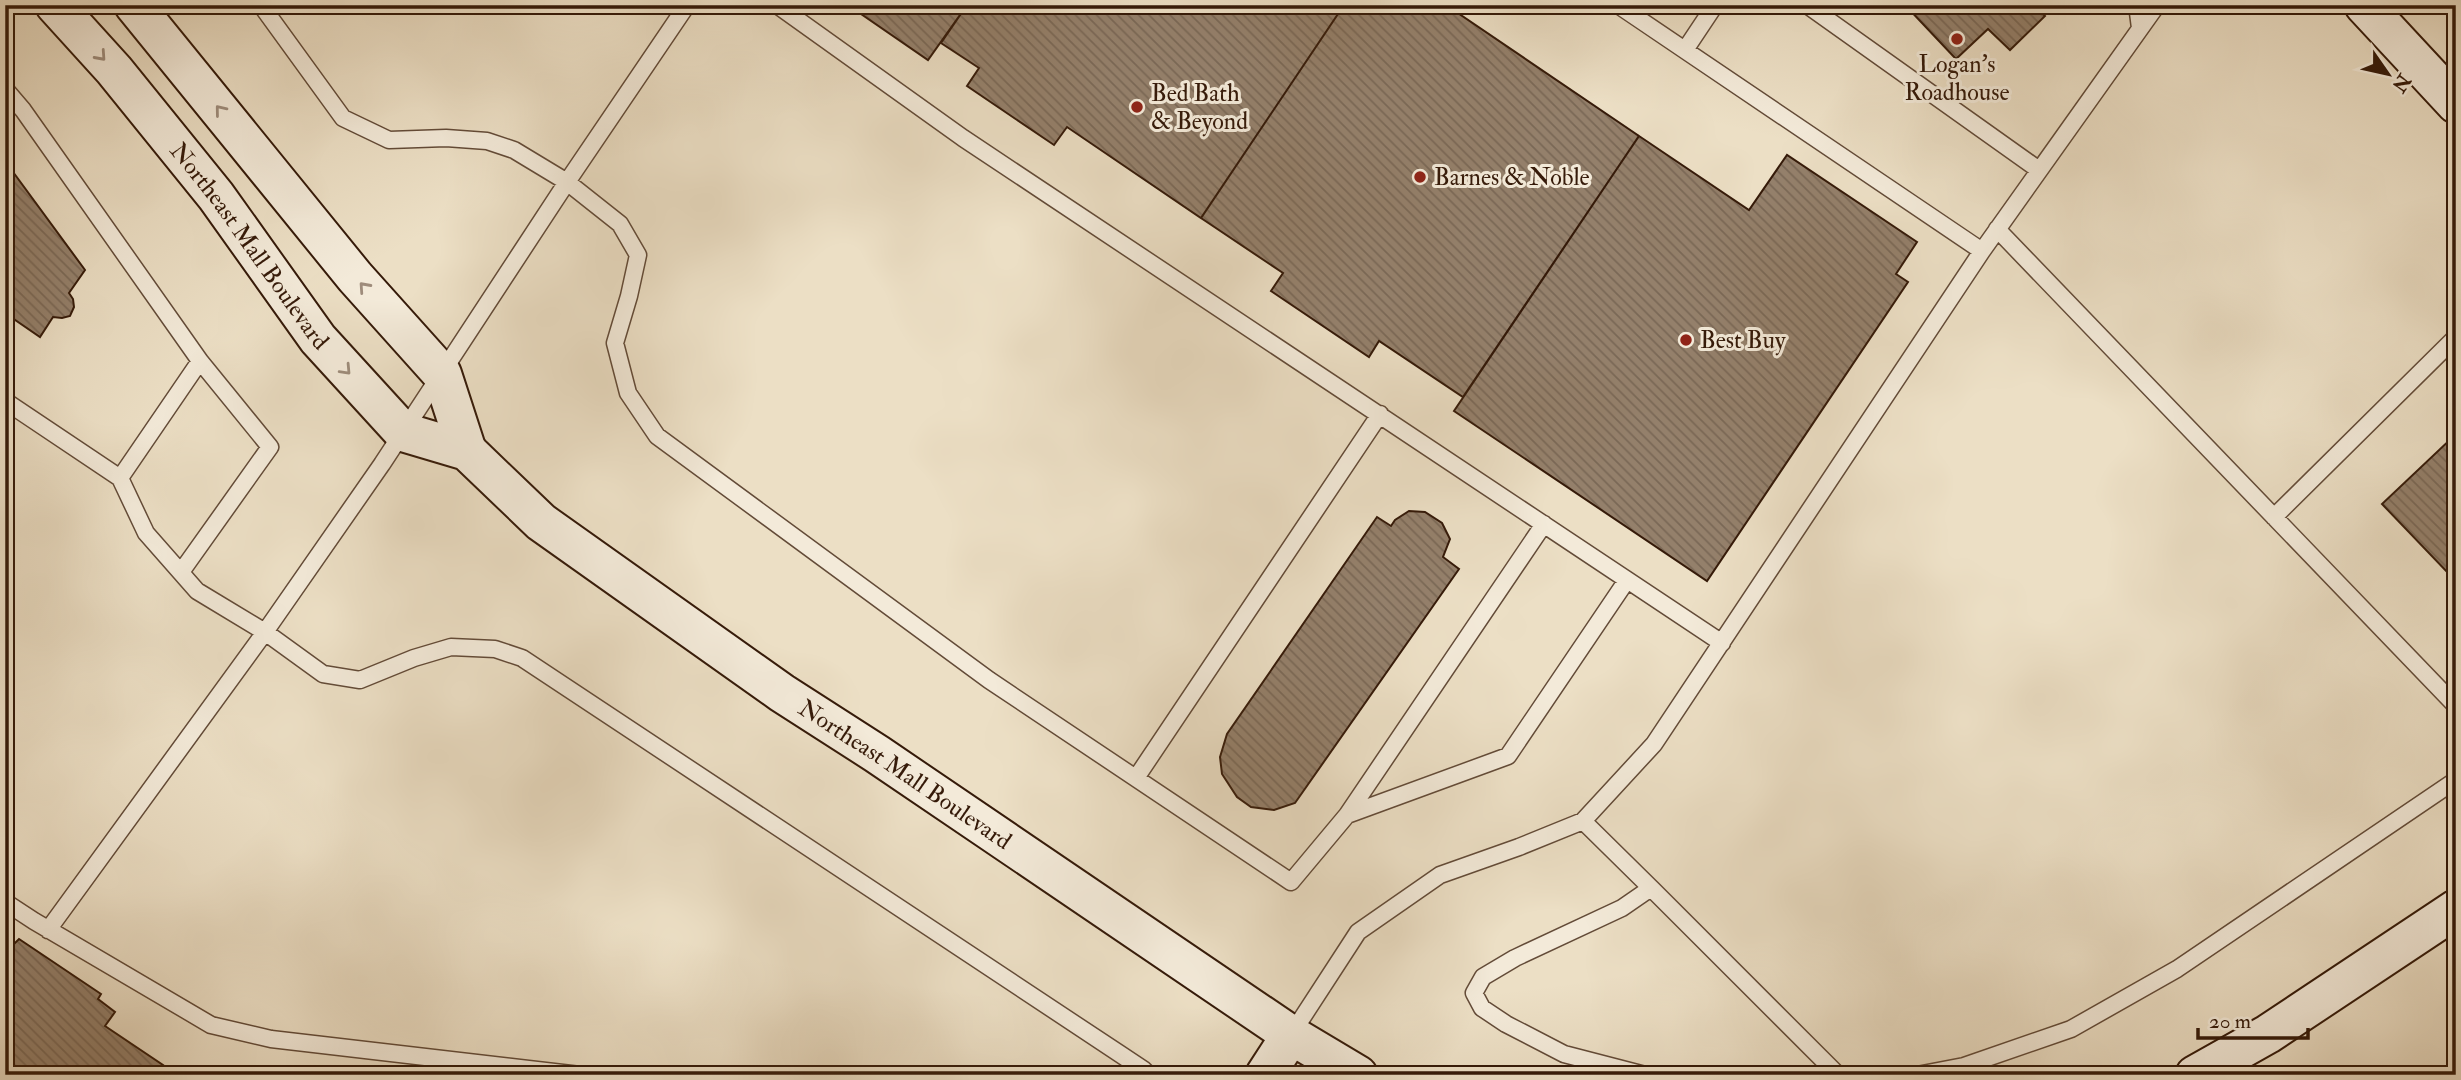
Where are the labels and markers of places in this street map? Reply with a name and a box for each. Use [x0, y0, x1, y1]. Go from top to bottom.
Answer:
marker: Logan's Roadhouse [1949, 31, 1965, 47]
place label: Logan's Roadhouse [1905, 49, 2010, 108]
place label: Bed Bath & Beyond [1151, 78, 1248, 137]
marker: Bed Bath & Beyond [1129, 99, 1145, 115]
place label: Barnes & Noble [1434, 162, 1590, 193]
marker: Barnes & Noble [1412, 169, 1428, 185]
place label: Best Buy [1700, 325, 1786, 356]
marker: Best Buy [1678, 332, 1694, 348]

